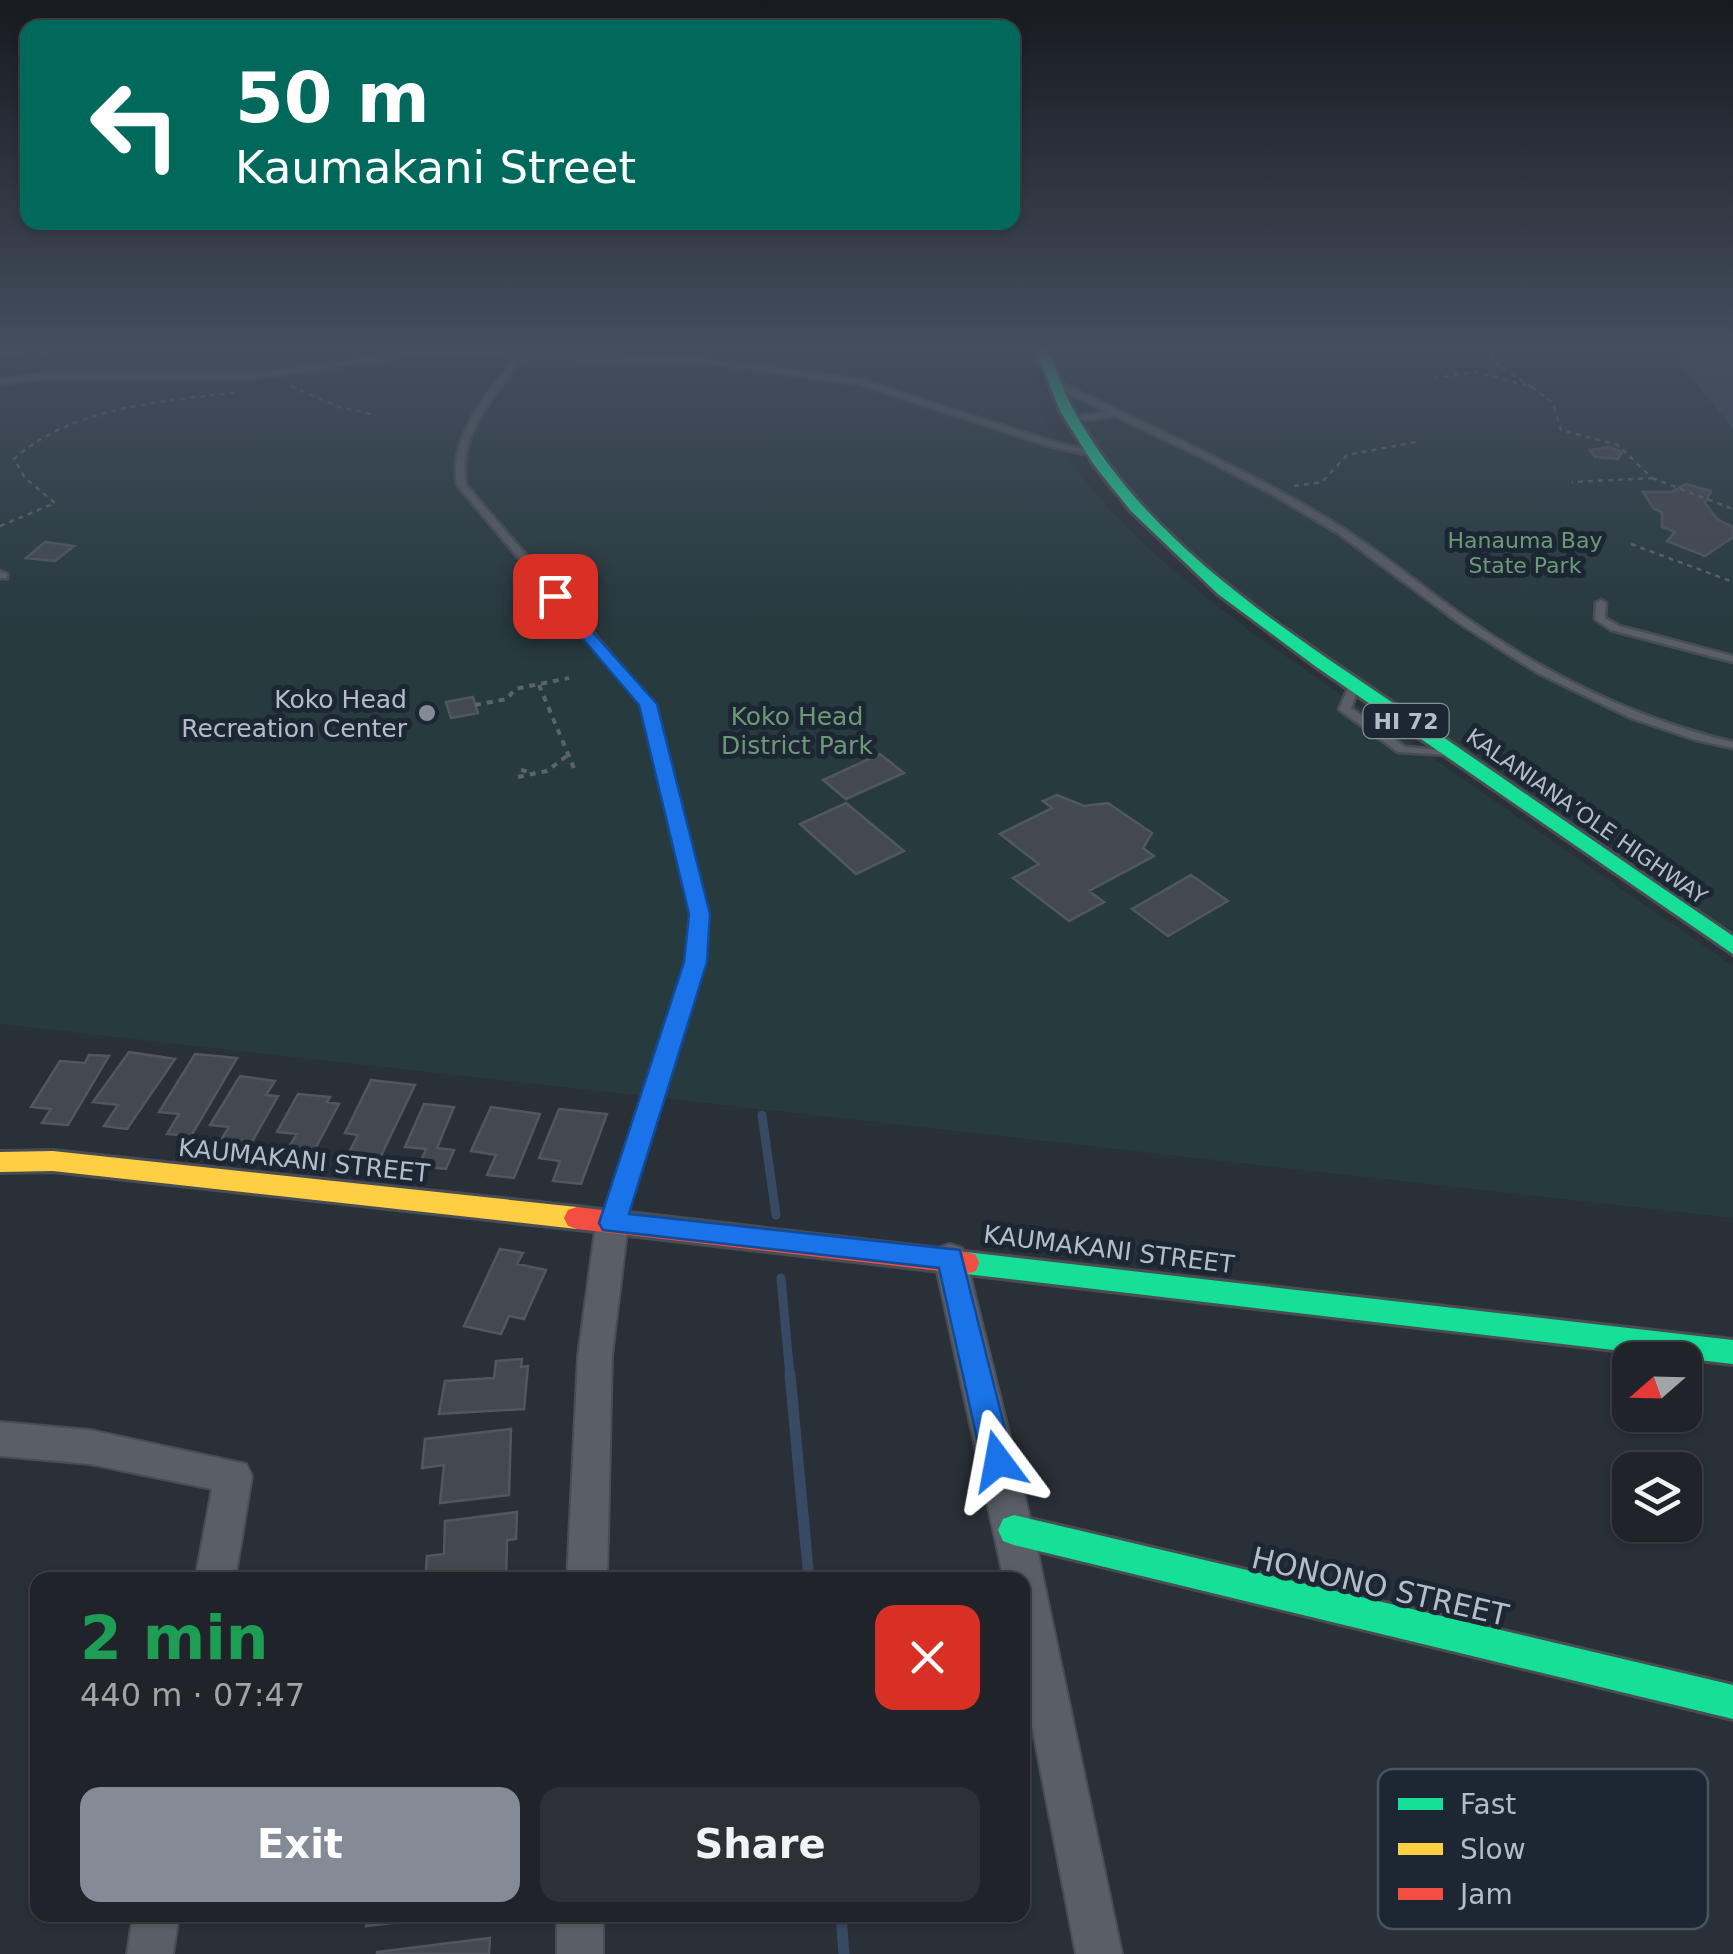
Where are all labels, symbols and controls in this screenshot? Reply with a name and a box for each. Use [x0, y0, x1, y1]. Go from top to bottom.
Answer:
text: 50 m [235, 57, 430, 139]
icon: left [70, 60, 200, 190]
text: Kaumakani Street [235, 141, 636, 194]
park label: Hanauma Bay State Park [1448, 528, 1602, 578]
pin [513, 554, 598, 639]
icon: arrive [528, 569, 583, 624]
place label: Koko Head Recreation Center [181, 685, 408, 743]
marker: Koko Head Recreation Center [416, 702, 438, 724]
park label: Koko Head District Park [721, 702, 873, 760]
road number: HI 72 [1364, 704, 1448, 738]
street label: KALANIANA’OLE HIGHWAY [1462, 724, 1712, 910]
street label: KAUMAKANI STREET [177, 1133, 432, 1188]
street label: KAUMAKANI STREET [982, 1220, 1237, 1279]
north arrow [1612, 1342, 1702, 1432]
map controls [1612, 1342, 1702, 1542]
position arrow [946, 1409, 1050, 1513]
button: layers [1612, 1452, 1702, 1542]
street label: HONONO STREET [1248, 1540, 1512, 1633]
text: 2 min [80, 1603, 268, 1673]
button: close [875, 1605, 980, 1710]
text: 440 m · 07:47 [80, 1676, 305, 1714]
legend [1378, 1769, 1708, 1929]
button: Exit [80, 1787, 520, 1902]
button: Share [540, 1787, 980, 1902]
text: Fast [1460, 1788, 1516, 1821]
text: Slow [1460, 1833, 1526, 1866]
text: Jam [1458, 1878, 1513, 1911]

